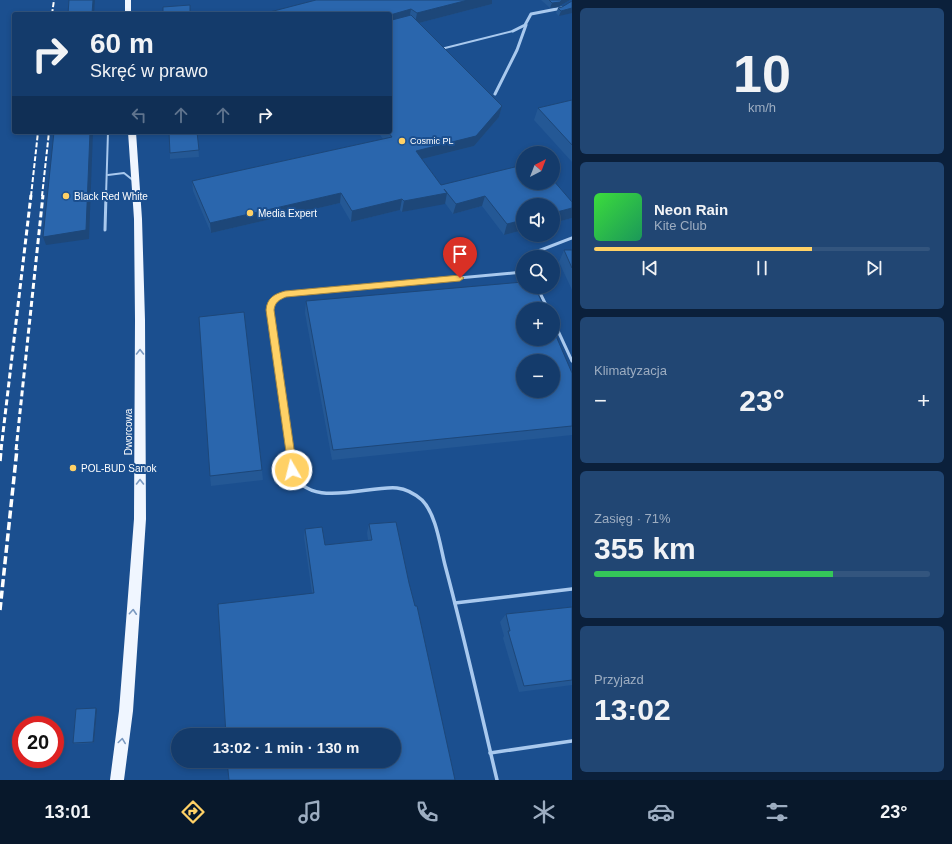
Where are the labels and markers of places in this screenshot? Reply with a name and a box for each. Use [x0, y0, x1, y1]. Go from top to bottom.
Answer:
marker: Cosmic PL [397, 136, 407, 146]
place label: Cosmic PL [410, 136, 454, 146]
marker: Black Red White [61, 191, 71, 201]
place label: Black Red White [74, 191, 148, 202]
marker: Media Expert [245, 208, 255, 218]
place label: Media Expert [258, 208, 317, 219]
pin [443, 237, 477, 278]
marker: POL-BUD Sanok [68, 463, 78, 473]
place label: POL-BUD Sanok [81, 463, 158, 474]

